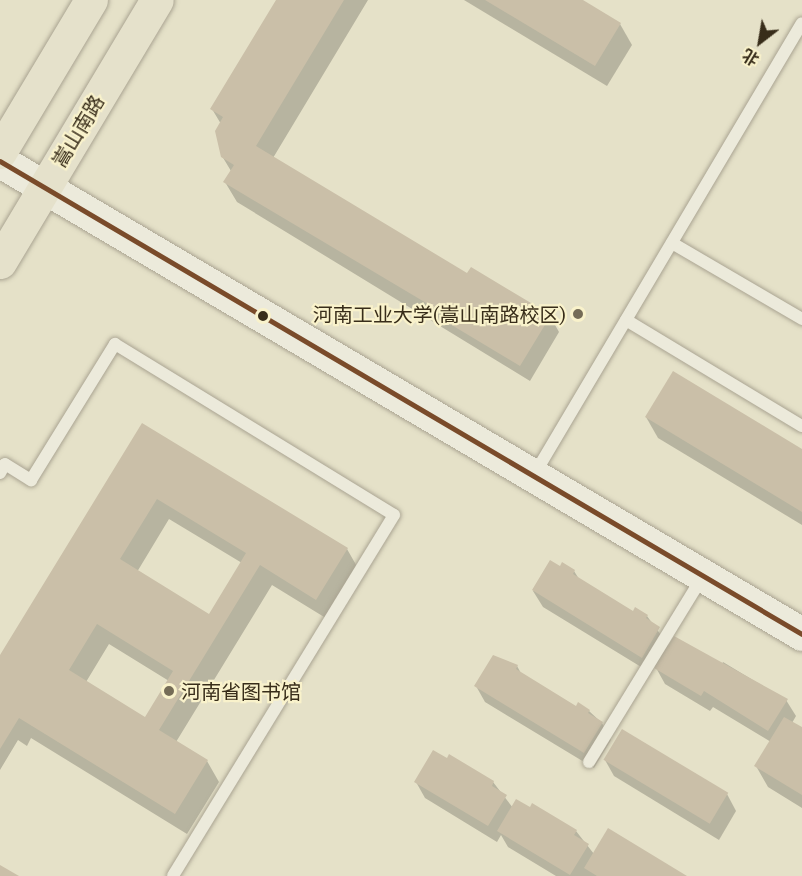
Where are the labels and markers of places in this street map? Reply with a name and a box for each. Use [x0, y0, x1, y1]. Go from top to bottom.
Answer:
place label: 河南工业大学(嵩山南路校区) [313, 302, 566, 326]
marker: 河南工业大学(嵩山南路校区) [571, 307, 585, 321]
unlabelled marker [257, 310, 269, 322]
place label: 河南省图书馆 [181, 679, 301, 703]
marker: 河南省图书馆 [162, 684, 176, 698]

